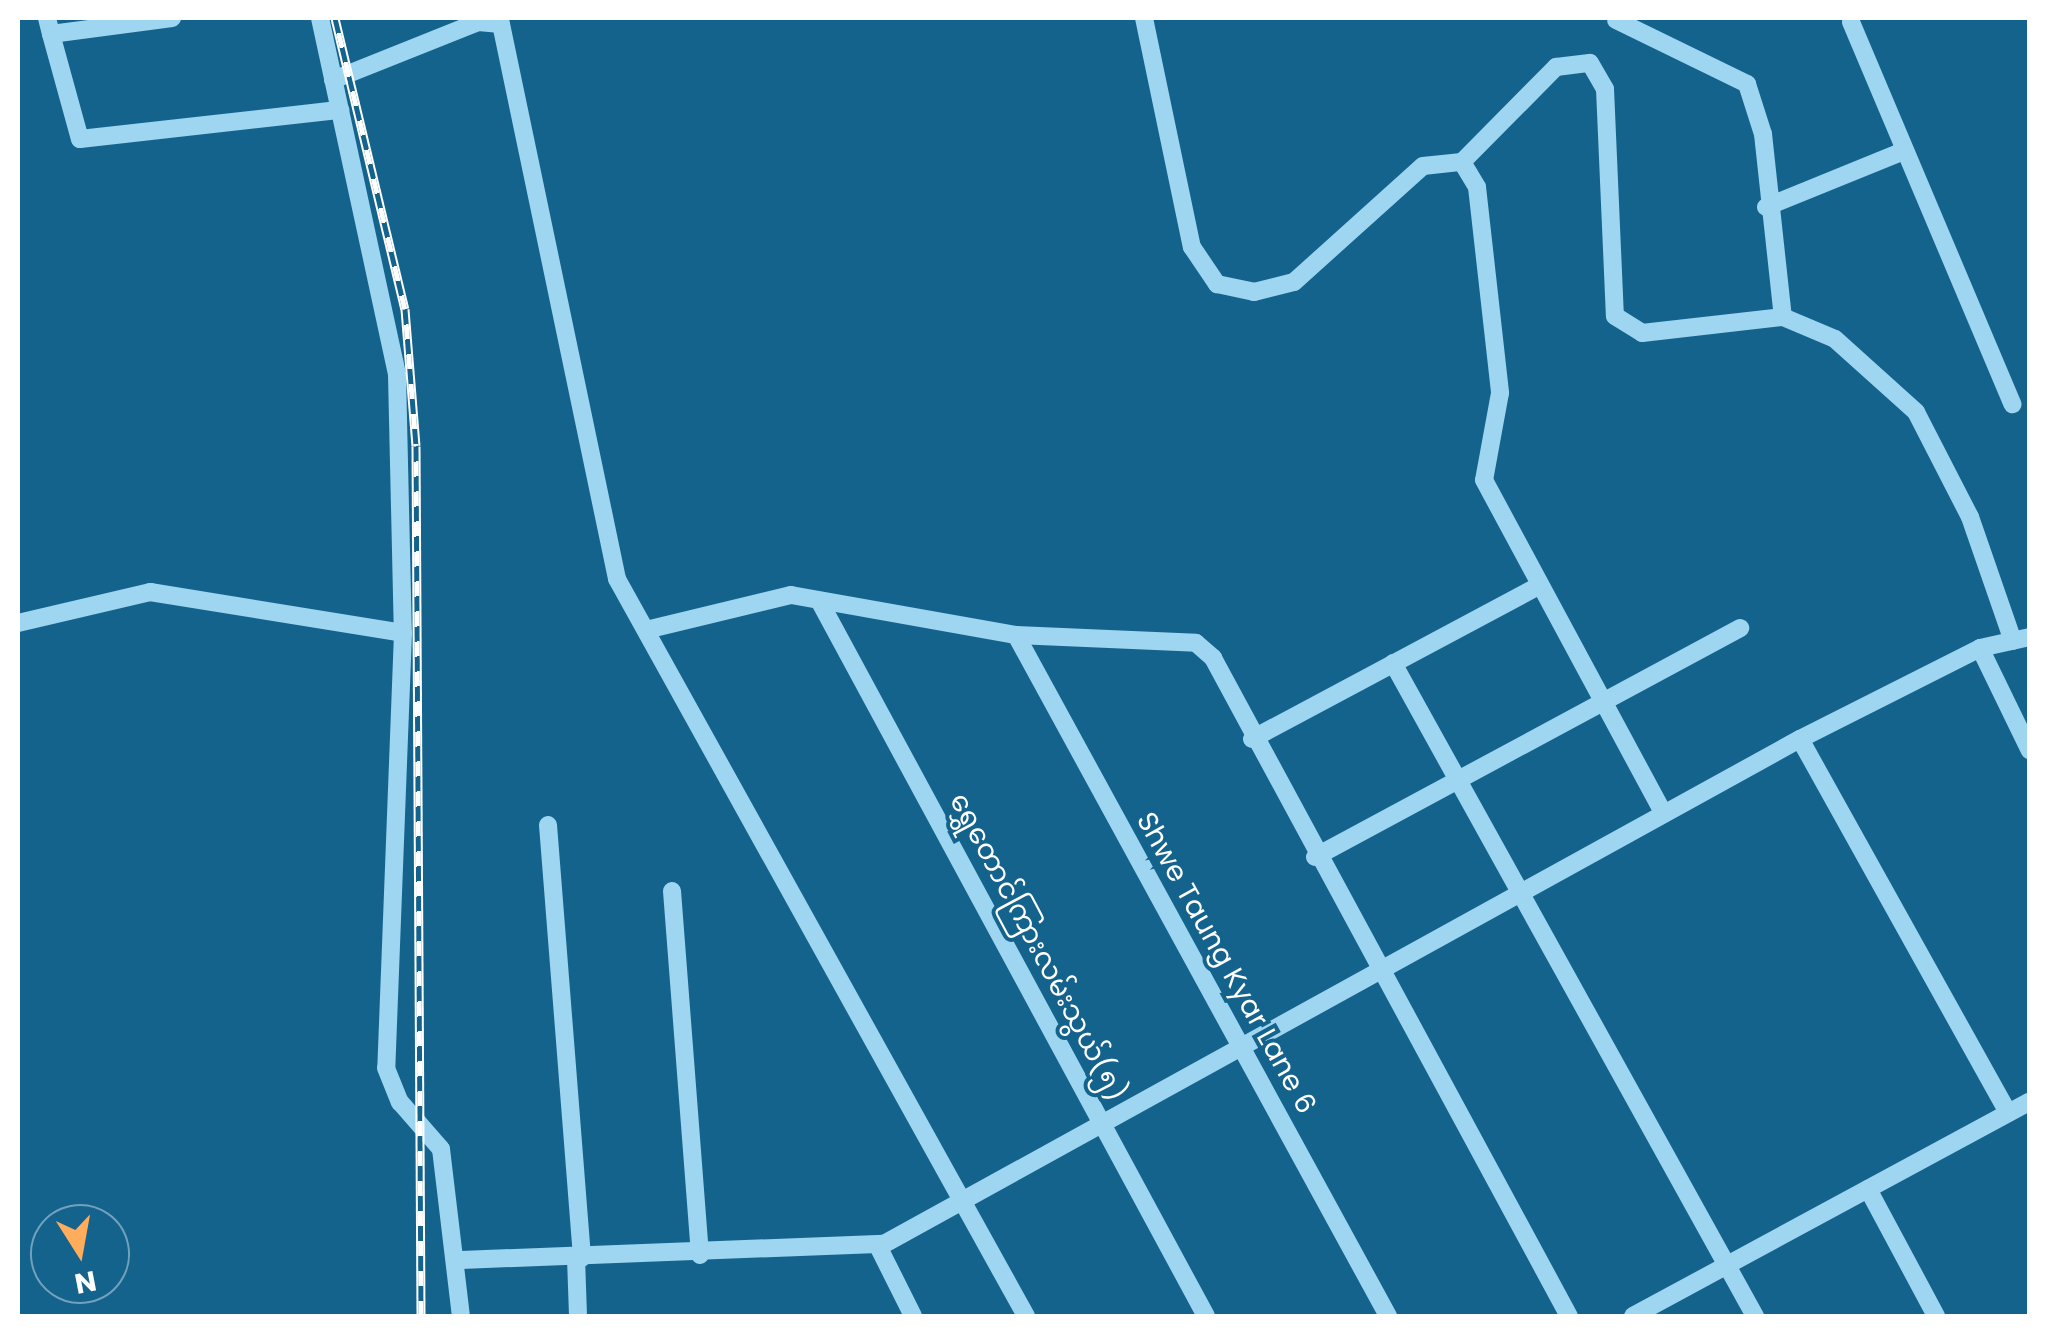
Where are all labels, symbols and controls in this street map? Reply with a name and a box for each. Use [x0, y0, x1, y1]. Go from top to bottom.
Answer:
street label: ရွှေတောင်ကြားလမ်းသွယ်(၅) [942, 787, 1134, 1107]
street label: Shwe Taung Kyar Lane 6 [1129, 806, 1323, 1120]
north arrow [30, 1204, 130, 1304]
text: N [71, 1261, 99, 1303]

